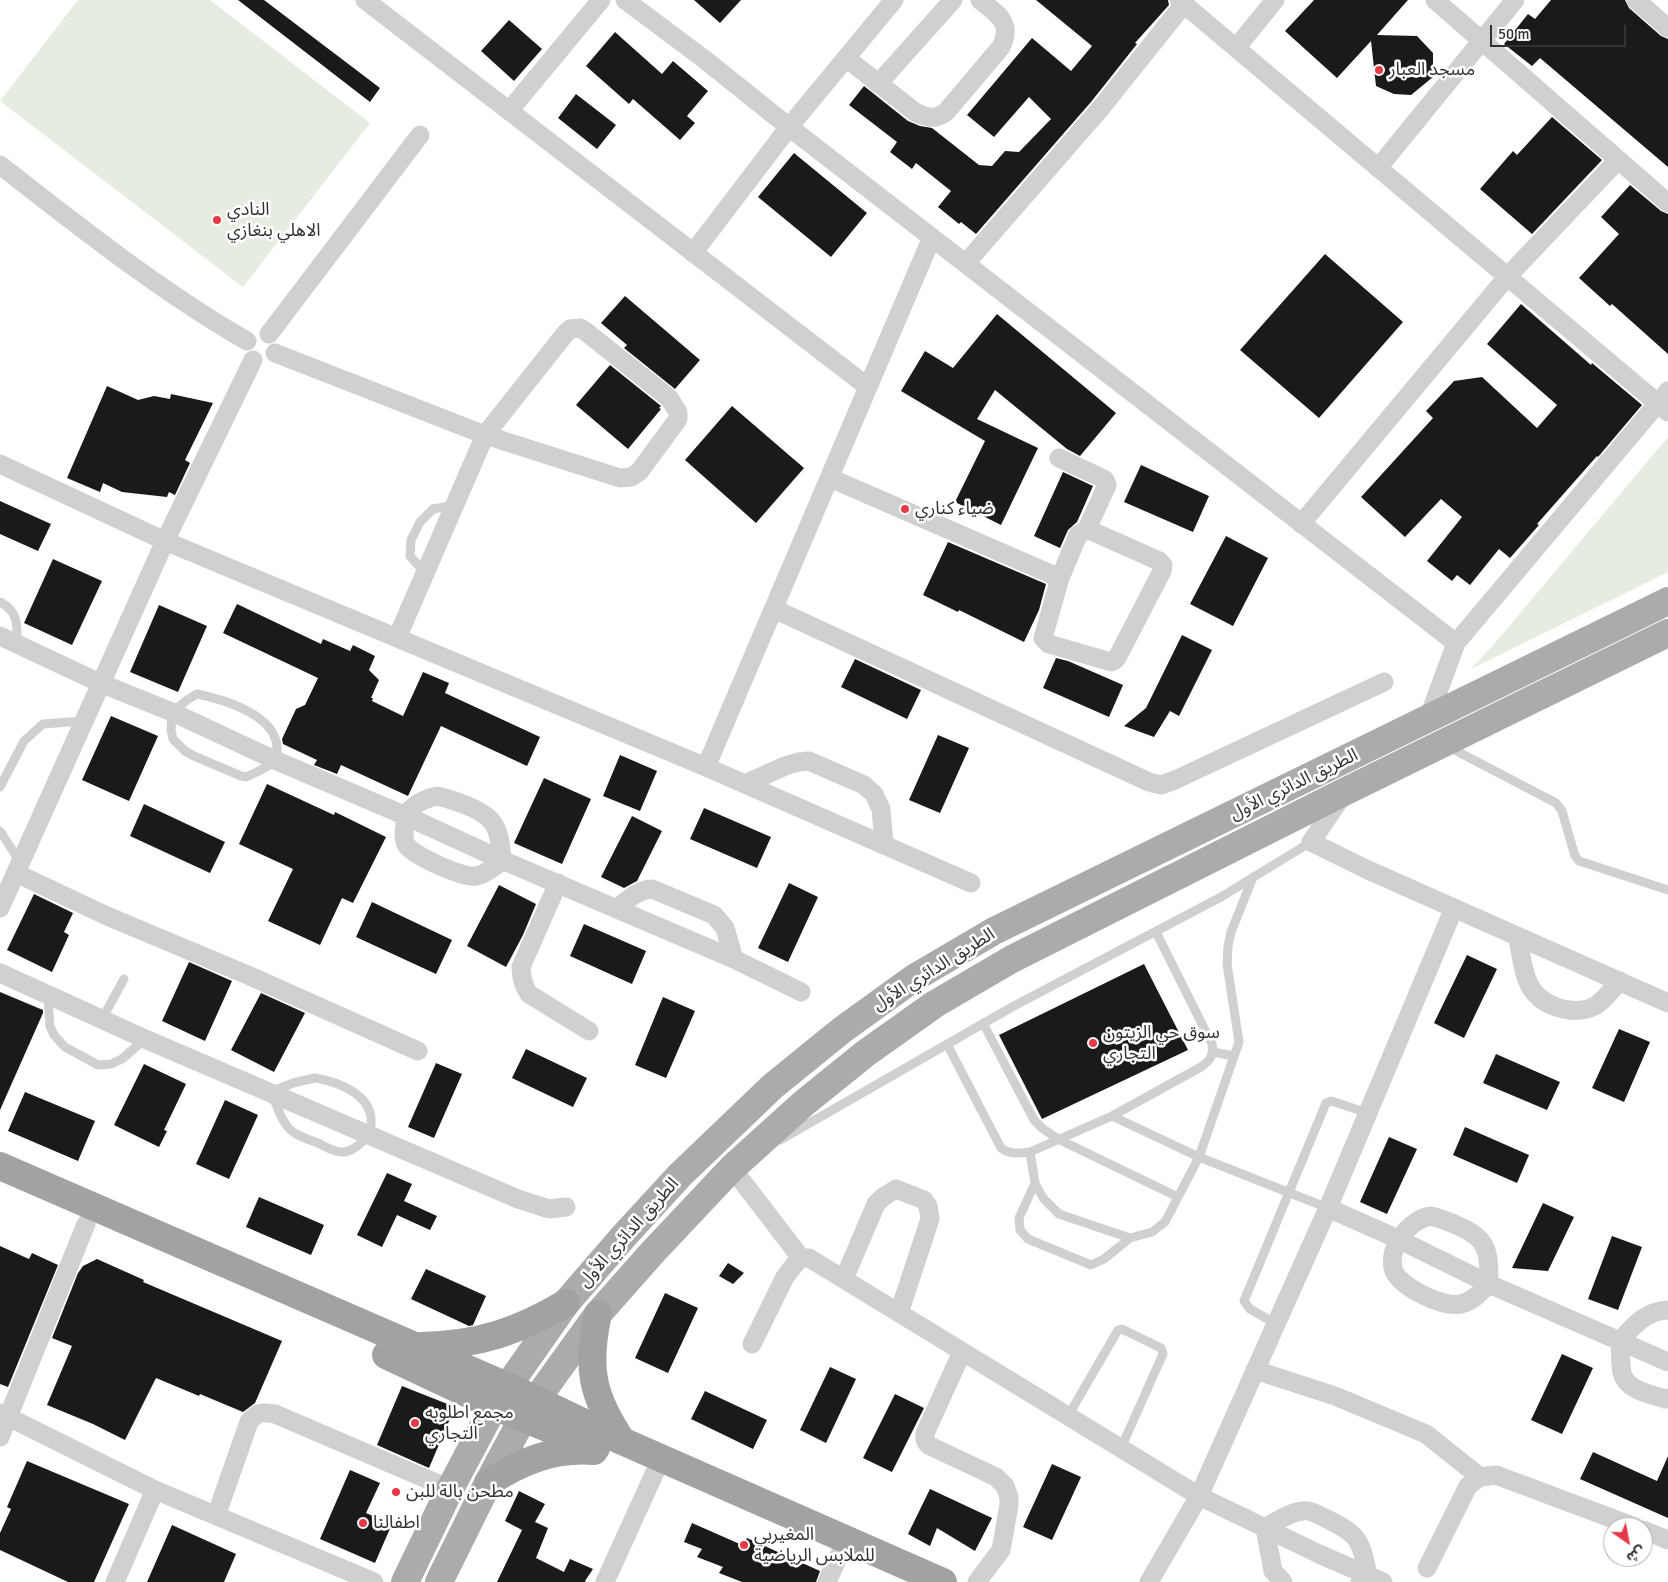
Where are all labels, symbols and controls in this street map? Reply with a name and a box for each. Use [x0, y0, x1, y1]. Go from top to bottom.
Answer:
scale bar [1493, 15, 1629, 47]
text: 50 m [1498, 25, 1529, 43]
place label: مسجد العبار [1389, 59, 1475, 81]
marker: مسجد العبار [1373, 64, 1385, 76]
place label: النادي الاهلي بنغازي [227, 199, 321, 242]
marker: النادي الاهلي بنغازي [211, 214, 223, 226]
place label: ضياء كناري [915, 498, 994, 520]
marker: ضياء كناري [899, 503, 911, 515]
street label: الطريق الدائري الأول [1226, 745, 1362, 825]
street label: الطريق الدائري الأول [869, 924, 999, 1016]
place label: سوق حي الزيتون التجاري [1103, 1022, 1220, 1064]
marker: سوق حي الزيتون التجاري [1087, 1037, 1099, 1049]
street label: الطريق الدائري الأول [574, 1174, 684, 1292]
place label: مجمع اطلوبه التجاري [425, 1402, 514, 1445]
marker: مجمع اطلوبه التجاري [409, 1417, 421, 1429]
place label: مطحن بالة للبن [406, 1481, 514, 1503]
marker: مطحن بالة للبن [390, 1486, 402, 1498]
place label: اطفالنا [373, 1512, 420, 1534]
marker: اطفالنا [357, 1517, 369, 1529]
north arrow [1603, 1517, 1653, 1567]
place label: المغيربي للملابس الرياضية [754, 1524, 875, 1566]
marker: المغيربي للملابس الرياضية [738, 1539, 750, 1551]
text: ش [1623, 1542, 1649, 1567]

